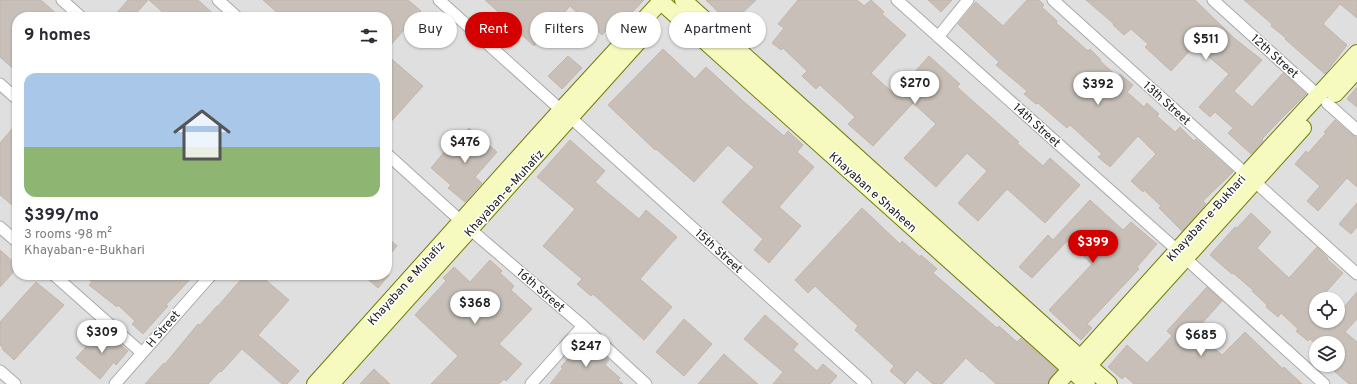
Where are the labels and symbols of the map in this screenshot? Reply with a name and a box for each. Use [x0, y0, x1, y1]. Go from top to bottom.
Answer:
pin: $511 [1182, 27, 1230, 61]
street label: 12th Street [1247, 31, 1302, 82]
pin: $270 [891, 71, 939, 105]
pin: $392 [1074, 72, 1122, 106]
street label: 13th Street [1139, 78, 1193, 129]
street label: 14th Street [1009, 100, 1063, 151]
pin: $476 [441, 130, 489, 164]
street label: Khayaban-e-Muhafiz [461, 147, 548, 241]
street label: Khayaban e Shaheen [825, 149, 920, 236]
street label: Khayaban-e-Bukhari [1163, 172, 1250, 265]
street label: 15th Street [691, 226, 746, 277]
pin: $399 [1069, 230, 1117, 264]
street label: Khayaban e Muhafiz [365, 238, 449, 329]
street label: 16th Street [513, 266, 568, 316]
pin: $368 [451, 291, 499, 325]
street label: H Street [143, 308, 184, 352]
pin: $309 [78, 320, 126, 354]
pin: $685 [1177, 323, 1225, 357]
pin: $247 [562, 334, 610, 368]

